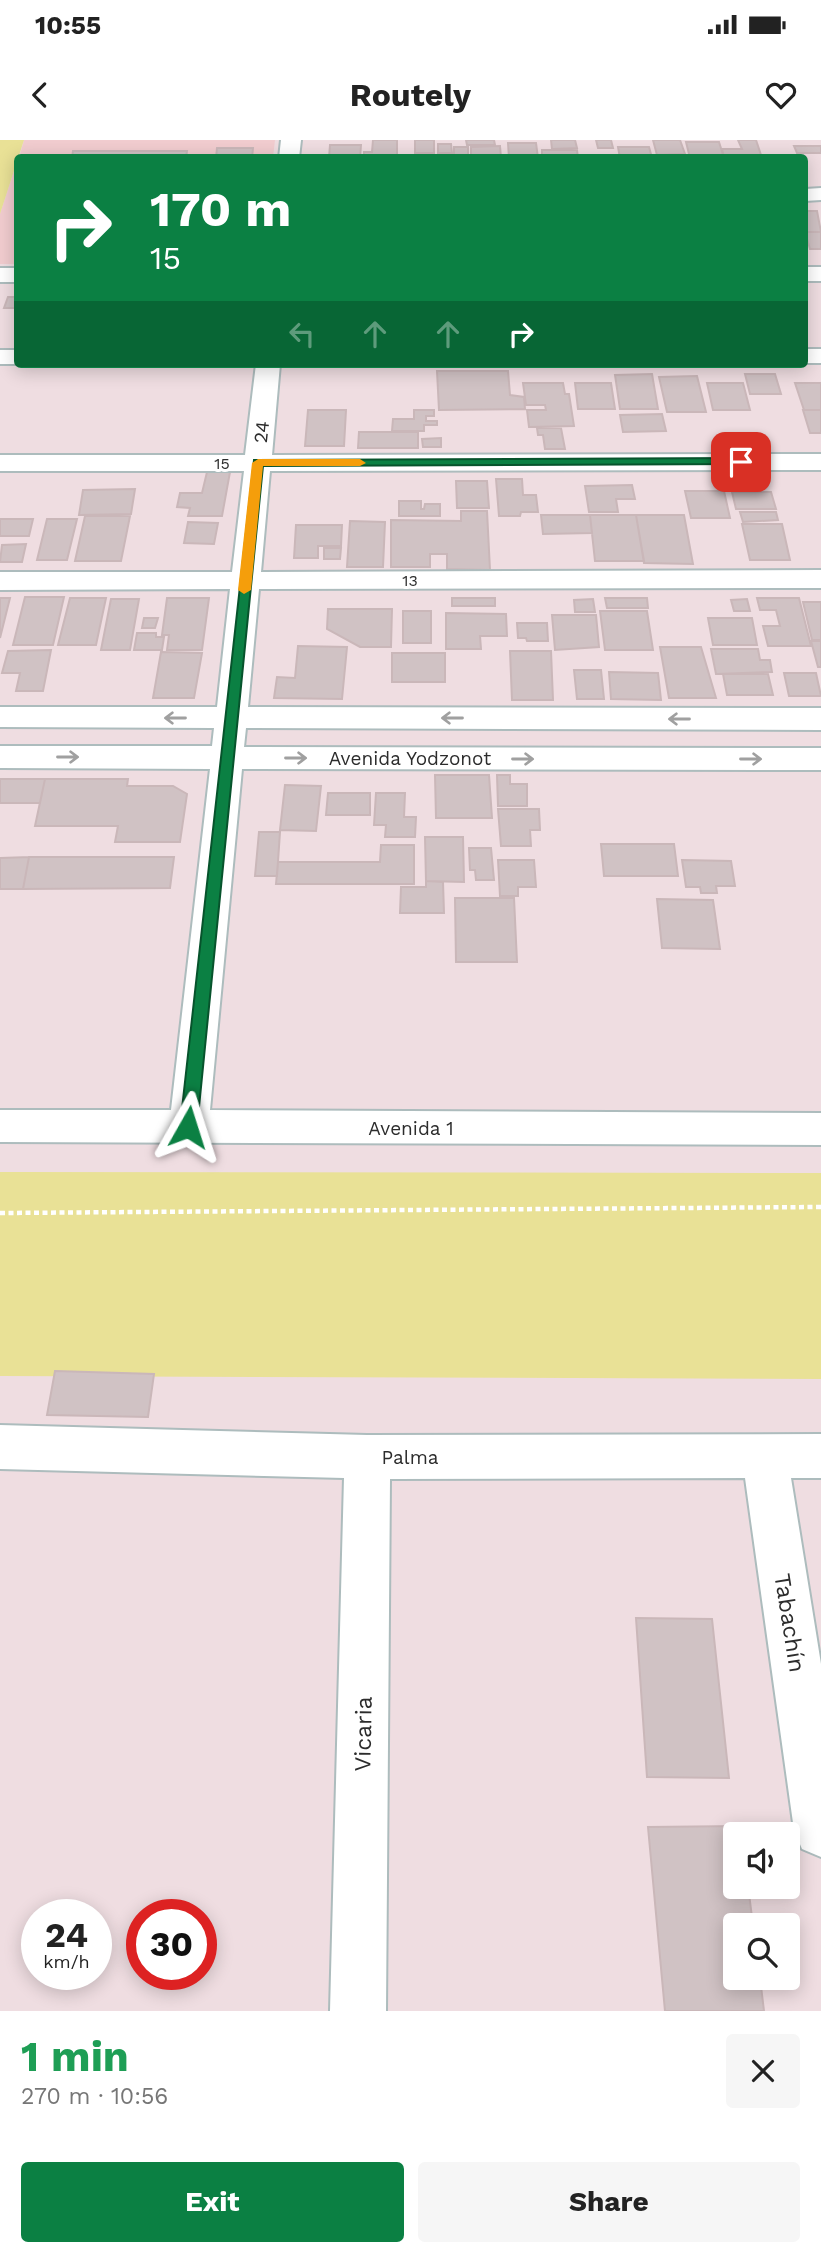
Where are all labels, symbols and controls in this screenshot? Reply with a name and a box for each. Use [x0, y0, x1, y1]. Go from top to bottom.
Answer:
text: 10:55 [35, 10, 101, 40]
icon: back [21, 76, 59, 114]
text: Routely [350, 76, 471, 114]
icon: heart [762, 76, 800, 114]
text: 170 m [150, 180, 291, 238]
icon: right [35, 182, 126, 273]
text: 15 [150, 239, 181, 277]
icon: left [283, 315, 321, 353]
icon: ahead [356, 315, 394, 353]
icon: ahead [429, 315, 467, 353]
icon: right [502, 315, 540, 353]
street label: 24 [249, 420, 274, 444]
pin [711, 432, 771, 492]
icon: arrive [722, 443, 760, 481]
street label: 15 [214, 454, 230, 473]
street label: 13 [402, 571, 418, 590]
one-way arrow [164, 711, 187, 724]
one-way arrow [441, 711, 464, 725]
one-way arrow [668, 712, 691, 726]
street label: Avenida Yodzonot [329, 747, 491, 770]
one-way arrow [56, 750, 79, 764]
one-way arrow [284, 751, 307, 765]
one-way arrow [511, 752, 534, 766]
one-way arrow [739, 752, 762, 766]
position arrow [151, 1090, 225, 1164]
street label: Avenida 1 [368, 1117, 454, 1140]
street label: Palma [381, 1446, 439, 1469]
street label: Tabachín [768, 1572, 811, 1674]
street label: Vicaria [349, 1696, 378, 1772]
map controls [723, 1822, 800, 1990]
button: sound [723, 1822, 800, 1899]
speed limit sign: 30 [126, 1899, 217, 1990]
button: search [723, 1913, 800, 1990]
text: 24 [45, 1914, 88, 1956]
text: km/h [43, 1951, 90, 1972]
text: 1 min [21, 2032, 129, 2081]
button: close [726, 2034, 800, 2108]
text: 270 m · 10:56 [21, 2083, 168, 2110]
button: Exit [21, 2162, 404, 2242]
button: Share [418, 2162, 800, 2242]

